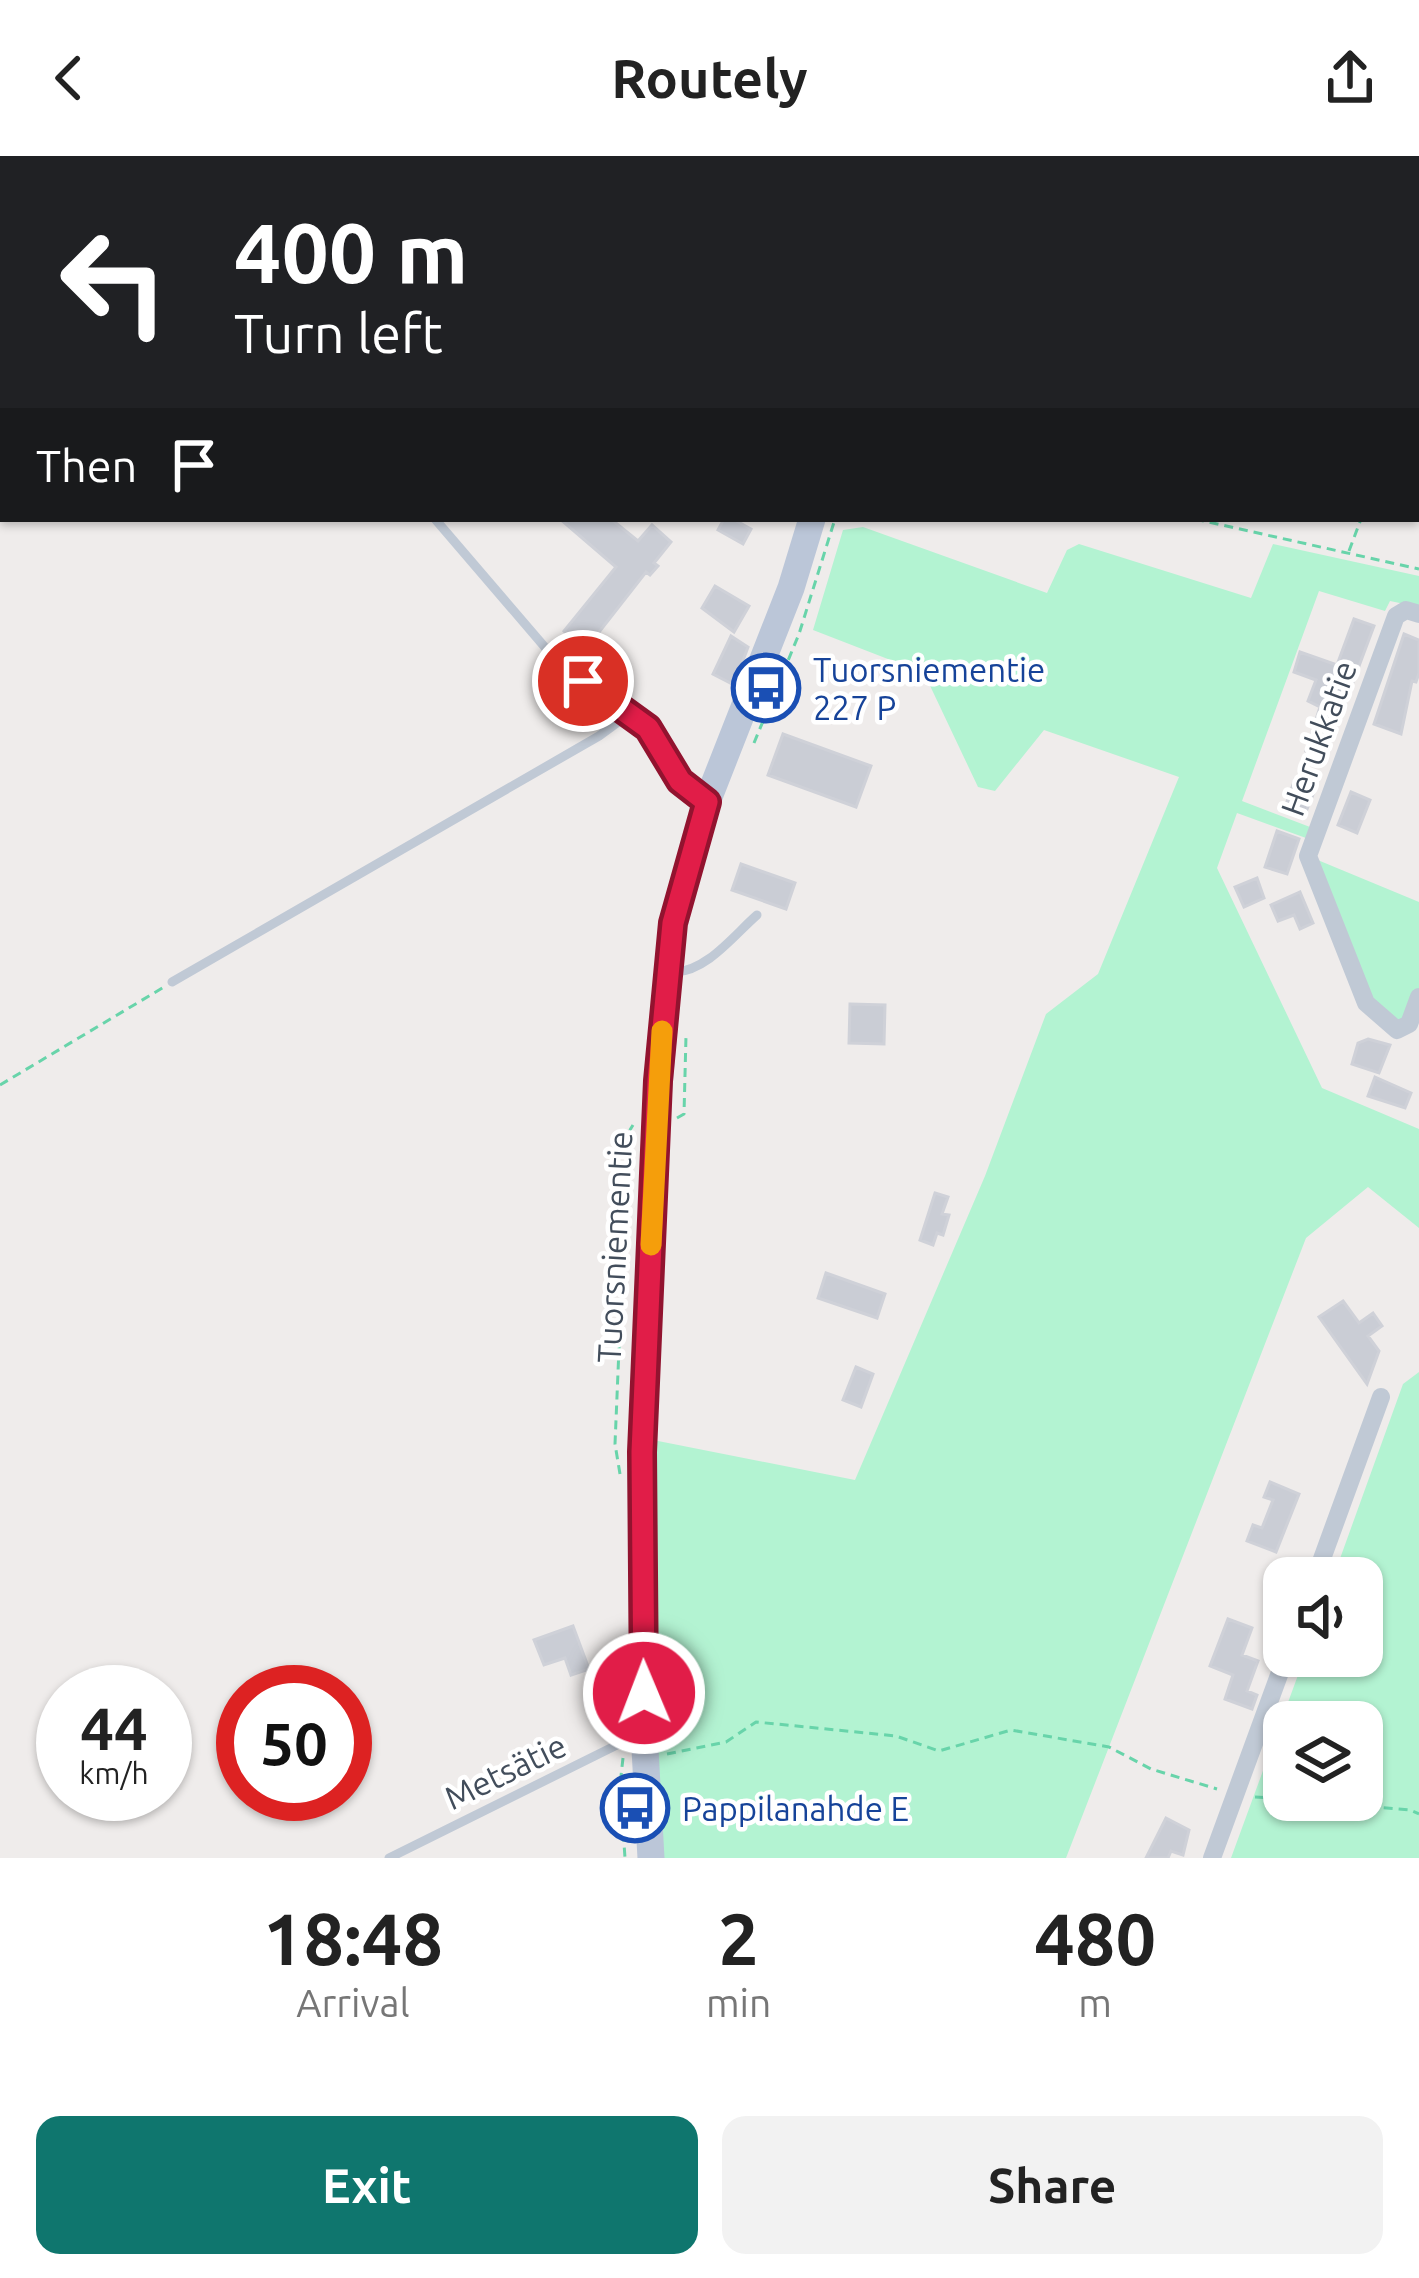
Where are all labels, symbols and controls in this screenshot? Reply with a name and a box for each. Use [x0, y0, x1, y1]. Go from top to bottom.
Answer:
icon: back [36, 45, 102, 111]
icon: share [1317, 45, 1383, 111]
text: Routely [611, 48, 808, 108]
icon: left [36, 204, 192, 360]
text: 400 m [234, 205, 468, 299]
text: Turn left [234, 303, 443, 363]
icon: arrive [161, 432, 227, 498]
text: Then [36, 440, 137, 491]
pin [532, 630, 634, 732]
icon: arrive [550, 648, 616, 714]
place label: Tuorsniementie 227 P [813, 651, 1045, 726]
bus stop icon: Tuorsniementie 227 P [731, 653, 801, 723]
street label: Herukkatie [1273, 656, 1363, 820]
street label: Tuorsniementie [589, 1130, 639, 1364]
map controls [1263, 1557, 1383, 1821]
button: sound [1263, 1557, 1383, 1677]
position arrow [581, 1630, 707, 1756]
speed limit sign: 50 [216, 1665, 372, 1821]
text: 44 [80, 1694, 148, 1761]
button: layers [1263, 1701, 1383, 1821]
street label: Metsätie [438, 1726, 572, 1816]
text: km/h [79, 1756, 149, 1790]
bus stop icon: Pappilanahde E [600, 1773, 670, 1843]
place label: Pappilanahde E [682, 1790, 909, 1827]
text: 18:48 [263, 1898, 443, 1979]
text: 2 [718, 1898, 759, 1979]
text: 480 [1034, 1898, 1156, 1979]
text: Arrival [296, 1981, 410, 2024]
text: min [706, 1981, 771, 2024]
text: m [1078, 1981, 1112, 2024]
button: Exit [36, 2116, 698, 2254]
button: Share [722, 2116, 1383, 2254]

